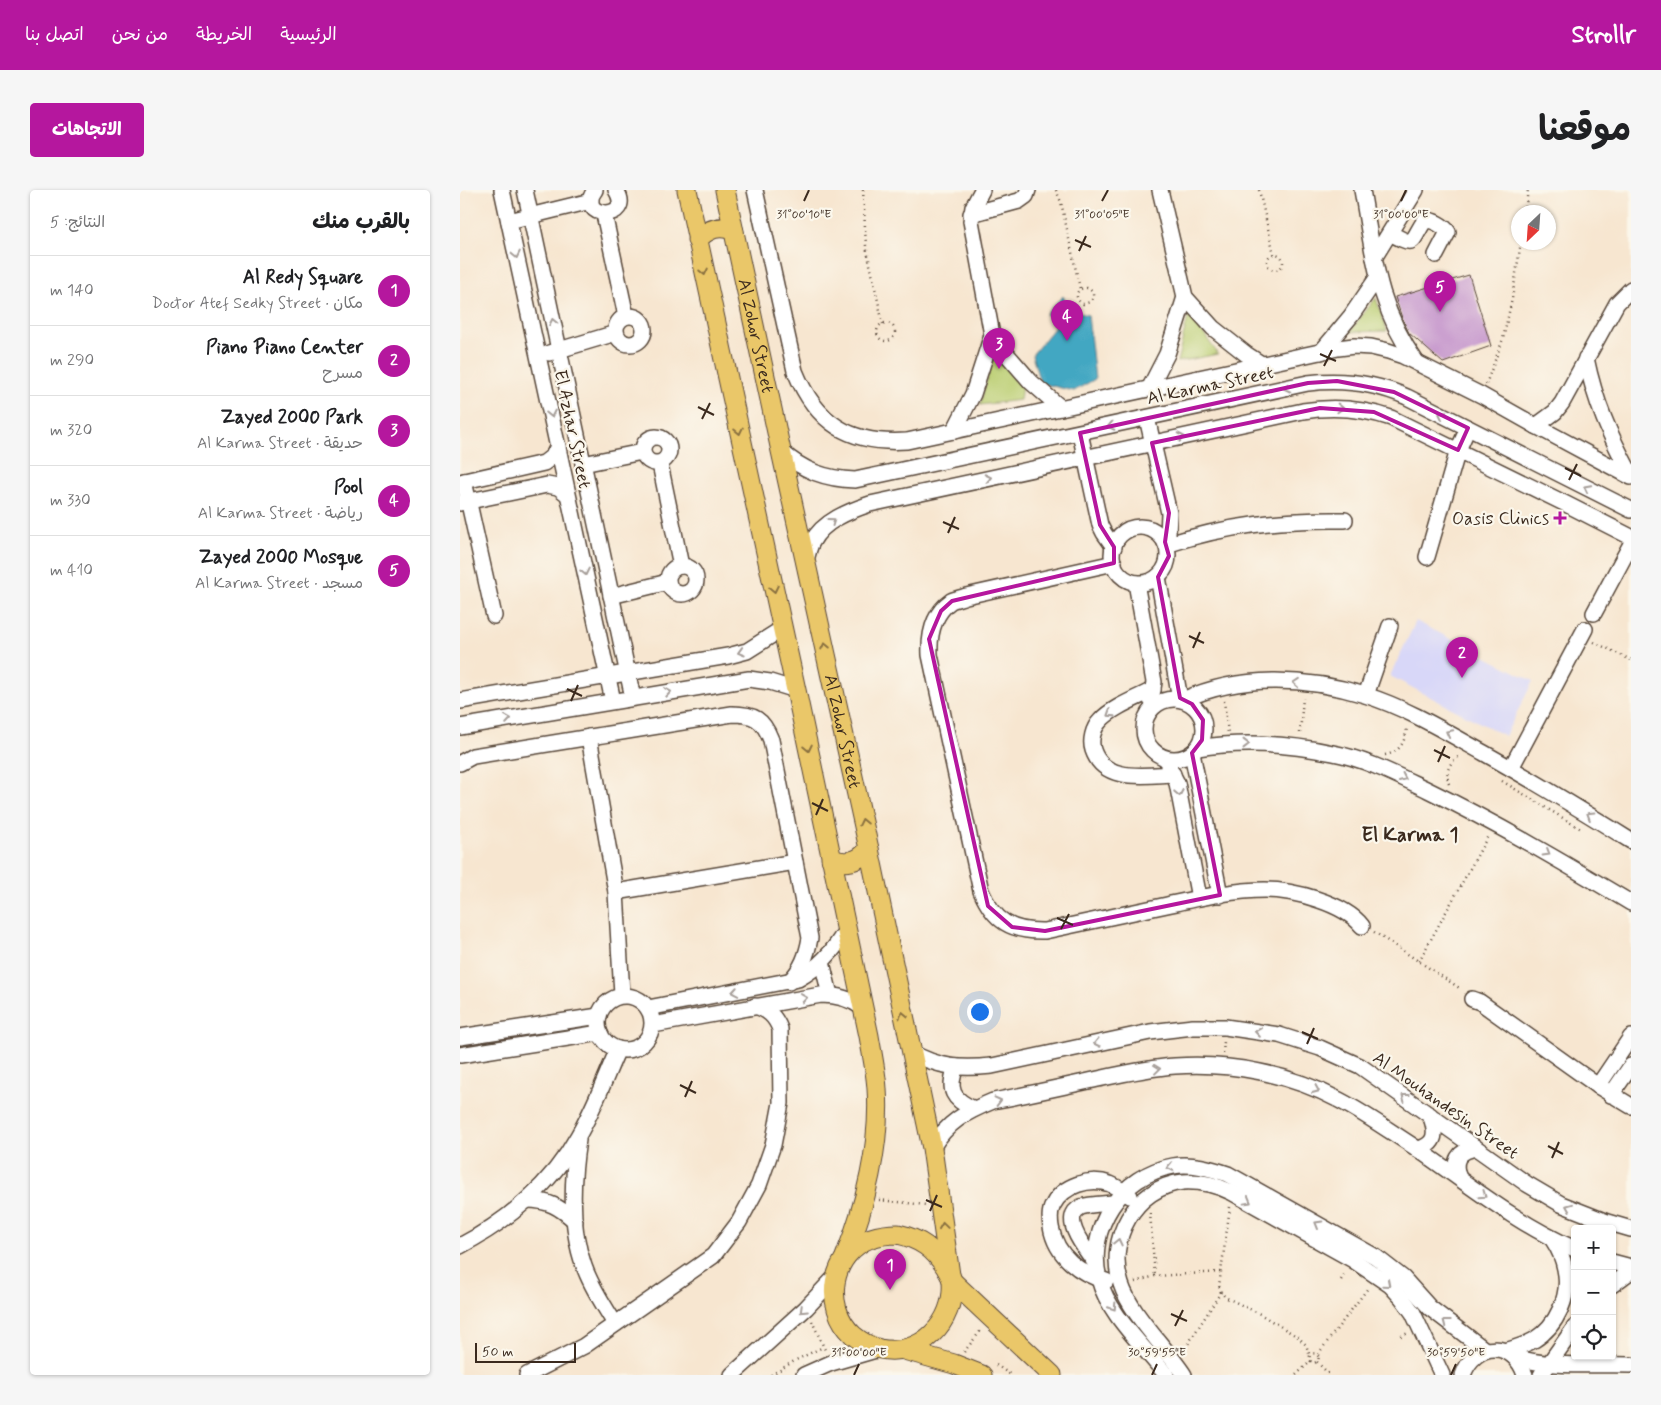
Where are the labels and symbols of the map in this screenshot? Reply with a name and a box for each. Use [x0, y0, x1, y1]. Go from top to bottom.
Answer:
north arrow [1511, 205, 1556, 250]
text: 31°00'10"E [777, 207, 831, 223]
text: 31°00'05"E [1074, 207, 1130, 223]
text: 31°00'00"E [1373, 207, 1429, 223]
one-way arrow [510, 250, 521, 259]
one-way arrow [698, 267, 709, 276]
pin: 5 [1424, 271, 1456, 312]
street label: Al Zohor Street [731, 276, 779, 396]
pin: 4 [1051, 300, 1083, 341]
one-way arrow [548, 317, 559, 326]
pin: 3 [983, 328, 1015, 369]
street label: Al Karma Street [1145, 361, 1276, 411]
street label: El Azhar Street [548, 368, 596, 491]
one-way arrow [1283, 382, 1292, 393]
one-way arrow [1336, 402, 1344, 413]
one-way arrow [545, 409, 555, 418]
one-way arrow [1439, 411, 1448, 421]
one-way arrow [1107, 420, 1116, 431]
one-way arrow [733, 426, 744, 435]
one-way arrow [1176, 432, 1185, 443]
one-way arrow [983, 474, 992, 484]
one-way arrow [1584, 485, 1593, 495]
place label: Oasis Clinics [1452, 507, 1549, 531]
marker: Oasis Clinics [1553, 511, 1567, 525]
one-way arrow [826, 519, 835, 527]
one-way arrow [579, 568, 590, 577]
one-way arrow [768, 585, 779, 594]
pin: 2 [1446, 637, 1478, 678]
one-way arrow [820, 642, 830, 650]
one-way arrow [737, 647, 745, 657]
street label: Al Zohor Street [818, 672, 866, 791]
one-way arrow [1292, 677, 1300, 688]
one-way arrow [664, 688, 673, 698]
one-way arrow [1106, 707, 1115, 717]
one-way arrow [504, 714, 512, 724]
one-way arrow [1445, 730, 1454, 740]
one-way arrow [1242, 739, 1250, 749]
one-way arrow [803, 744, 813, 753]
one-way arrow [1398, 772, 1407, 783]
one-way arrow [1173, 789, 1183, 798]
one-way arrow [1586, 812, 1595, 821]
one-way arrow [859, 817, 869, 826]
district label: El Karma 1 [1362, 822, 1458, 849]
one-way arrow [1542, 847, 1551, 857]
one-way arrow [730, 986, 739, 996]
one-way arrow [800, 993, 809, 1003]
your location [967, 999, 993, 1025]
one-way arrow [899, 1011, 909, 1020]
one-way arrow [1254, 1027, 1262, 1038]
one-way arrow [1093, 1037, 1102, 1048]
street label: Al Mouhandesin Street [1368, 1046, 1523, 1165]
one-way arrow [1153, 1064, 1161, 1074]
one-way arrow [1311, 1084, 1320, 1095]
one-way arrow [1401, 1094, 1411, 1103]
one-way arrow [993, 1096, 1002, 1107]
one-way arrow [1165, 1162, 1174, 1172]
one-way arrow [1477, 1189, 1487, 1198]
one-way arrow [1242, 1195, 1251, 1205]
one-way arrow [1565, 1202, 1574, 1213]
one-way arrow [1314, 1220, 1323, 1230]
one-way arrow [938, 1222, 949, 1230]
one-way arrow [1113, 1237, 1123, 1246]
pin: 1 [874, 1249, 906, 1290]
one-way arrow [1382, 1278, 1391, 1287]
one-way arrow [1106, 1302, 1116, 1311]
one-way arrow [800, 1304, 809, 1313]
one-way arrow [1443, 1319, 1452, 1327]
scale bar [475, 1340, 576, 1363]
text: 31°00'00"E [831, 1345, 887, 1361]
text: 30°59'55"E [1128, 1345, 1186, 1361]
text: 30°59'50"E [1427, 1345, 1485, 1361]

